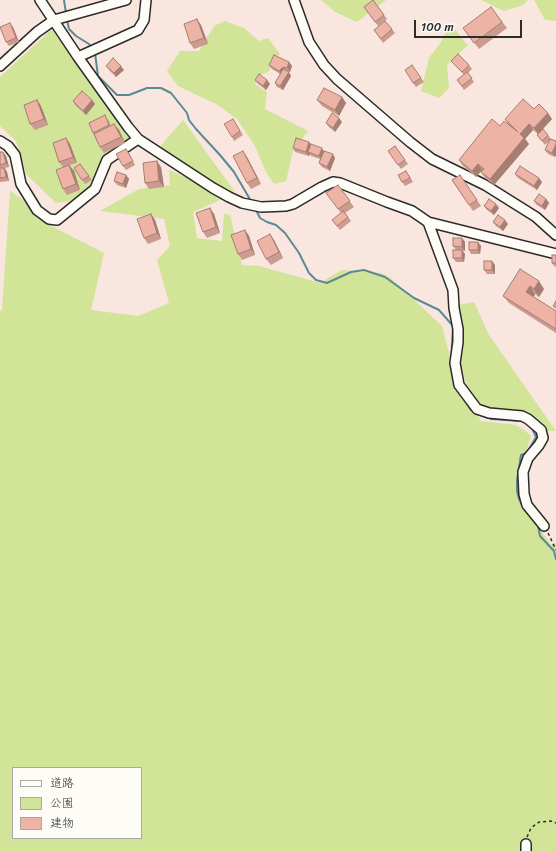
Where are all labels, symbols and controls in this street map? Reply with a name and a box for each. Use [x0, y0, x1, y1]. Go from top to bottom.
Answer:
scale bar [416, 12, 524, 38]
text: 100 m [421, 16, 454, 38]
legend [12, 767, 142, 839]
text: 道路 [50, 772, 74, 794]
text: 公園 [50, 792, 74, 814]
text: 建物 [50, 812, 74, 834]

